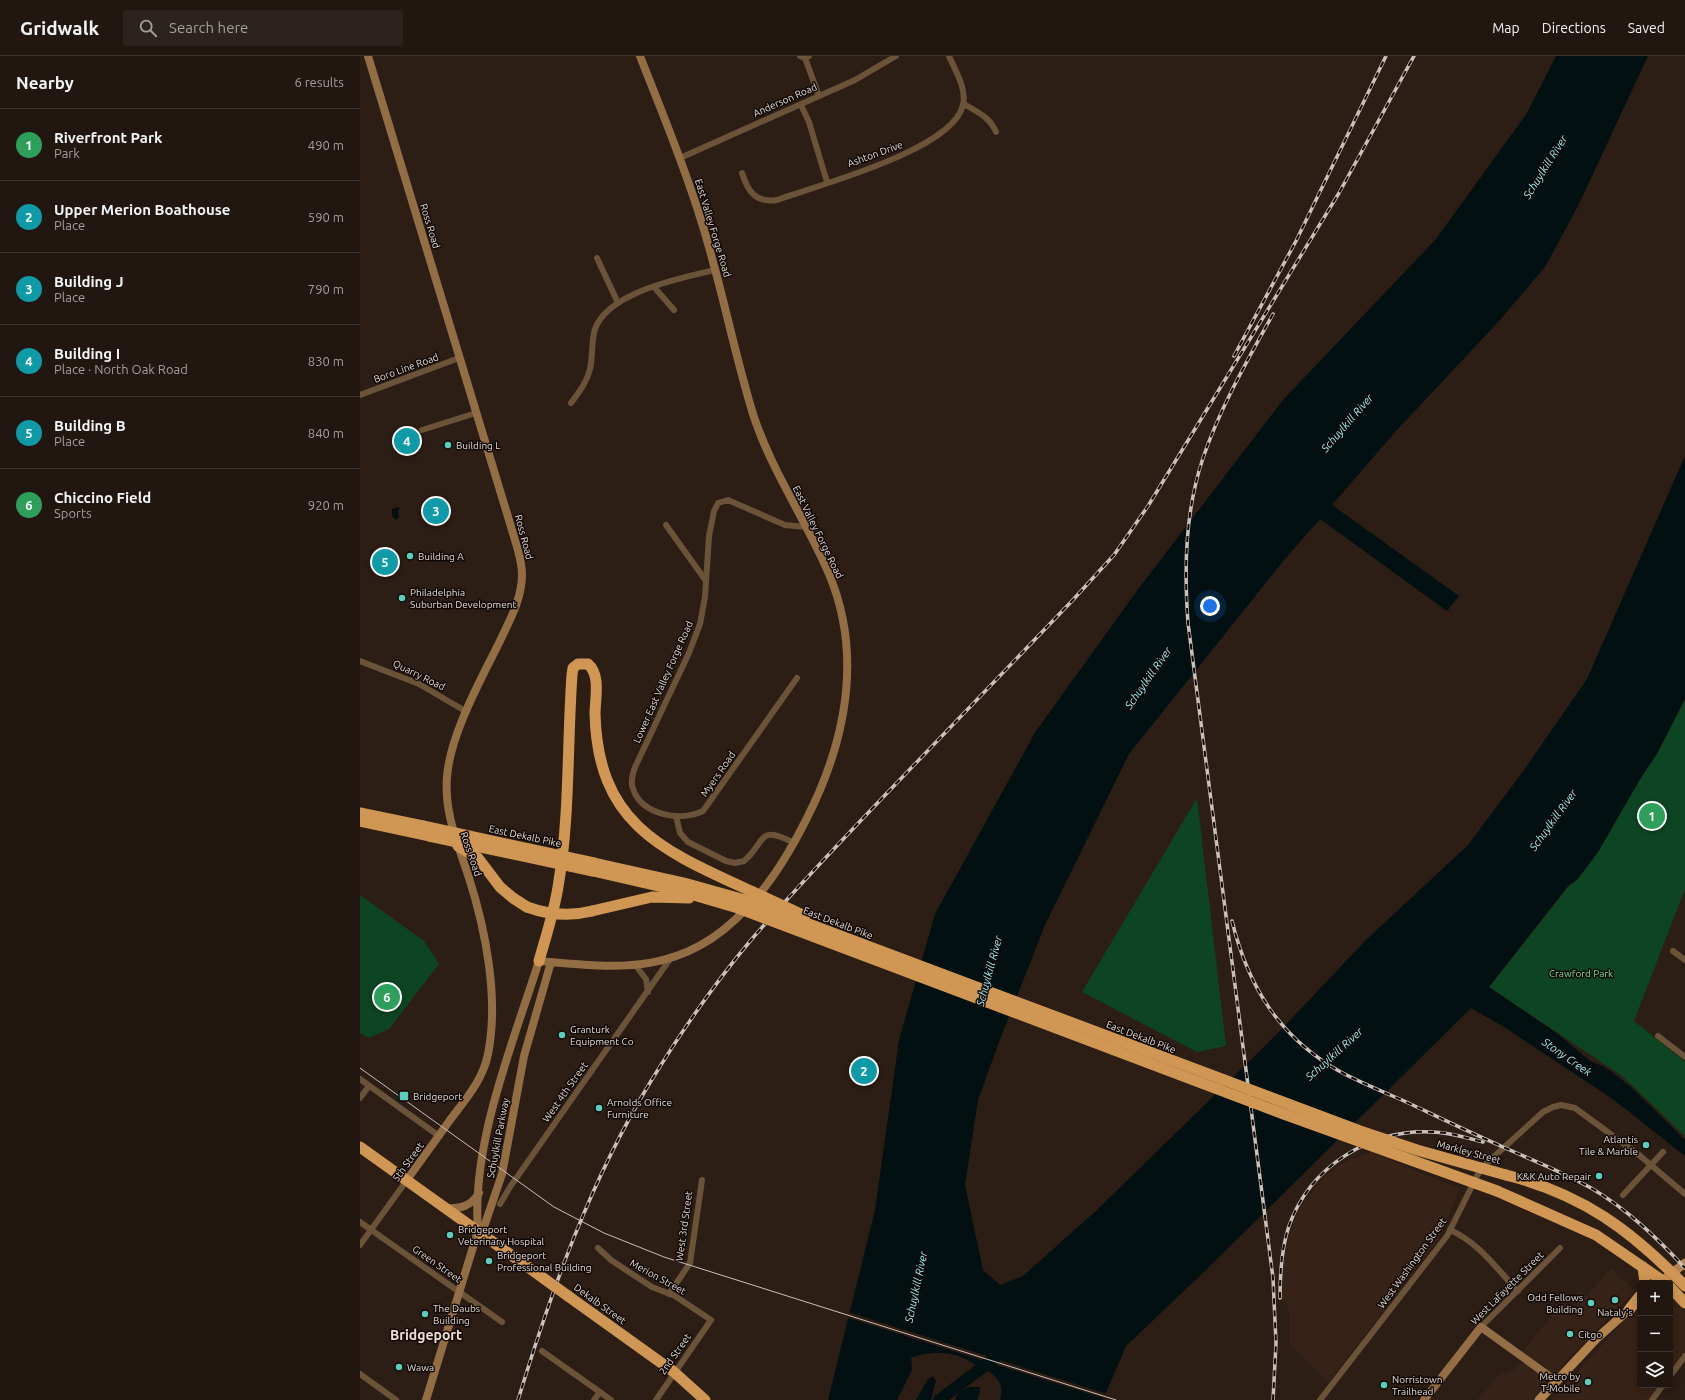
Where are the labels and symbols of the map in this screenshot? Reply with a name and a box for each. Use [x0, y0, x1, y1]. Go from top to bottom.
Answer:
street label: Anderson Road [751, 81, 819, 119]
water label: Schuylkill River [1520, 132, 1570, 202]
street label: Ashton Drive [846, 139, 904, 169]
street label: East Valley Forge Road [693, 178, 733, 279]
street label: Ross Road [418, 202, 442, 250]
street label: Boro Line Road [372, 351, 440, 385]
water label: Schuylkill River [1318, 391, 1376, 455]
pin: 4 [394, 426, 420, 456]
marker: Building L [443, 440, 453, 450]
place label: Building L [456, 440, 500, 451]
street label: East Valley Forge Road [791, 484, 845, 580]
pin: 3 [423, 496, 449, 526]
street label: Ross Road [513, 513, 535, 561]
pin: 5 [372, 547, 398, 577]
marker: Building A [405, 551, 415, 561]
place label: Building A [418, 551, 464, 562]
place label: Philadelphia Suburban Development [410, 587, 516, 610]
marker: Philadelphia Suburban Development [397, 593, 407, 603]
your location [1200, 596, 1220, 616]
street label: Lower East Valley Forge Road [631, 619, 695, 745]
water label: Schuylkill River [1122, 644, 1174, 712]
street label: Quarry Road [391, 658, 447, 692]
street label: Myers Road [698, 749, 738, 799]
water label: Schuylkill River [1526, 786, 1580, 854]
pin: 1 [1639, 801, 1665, 831]
street label: East Dekalb Pike [488, 823, 562, 849]
street label: Ross Road [458, 830, 484, 878]
street label: East Dekalb Pike [802, 905, 874, 941]
water label: Schuylkill River [974, 934, 1004, 1009]
park label: Crawford Park [1549, 968, 1613, 979]
pin: 6 [374, 982, 400, 1012]
street label: East Dekalb Pike [1105, 1019, 1177, 1055]
place label: Granturk Equipment Co [570, 1024, 634, 1047]
water label: Schuylkill River [1302, 1025, 1366, 1083]
marker: Granturk Equipment Co [557, 1030, 567, 1040]
water label: Stony Creek [1539, 1035, 1594, 1079]
pin: 2 [851, 1056, 877, 1086]
street label: West 4th Street [540, 1060, 590, 1124]
marker: Bridgeport [398, 1090, 410, 1102]
place label: Bridgeport [413, 1091, 462, 1102]
street label: Schuylkill Parkway [485, 1097, 511, 1179]
place label: Arnolds Office Furniture [607, 1097, 672, 1120]
marker: Arnolds Office Furniture [594, 1103, 604, 1113]
place label: Atlantis Tile & Marble [1579, 1134, 1638, 1157]
street label: Markley Street [1436, 1138, 1502, 1166]
street label: 5th Street [390, 1140, 426, 1184]
marker: Atlantis Tile & Marble [1641, 1140, 1651, 1150]
place label: K&K Auto Repair [1517, 1171, 1591, 1182]
marker: K&K Auto Repair [1594, 1171, 1604, 1181]
street label: West 3rd Street [674, 1190, 694, 1262]
street label: West Washington Street [1376, 1216, 1449, 1310]
place label: Bridgeport Veterinary Hospital [458, 1224, 545, 1247]
marker: Bridgeport Veterinary Hospital [445, 1230, 455, 1240]
street label: Green Street [410, 1243, 464, 1285]
street label: West Lafayette Street [1468, 1249, 1546, 1327]
place label: Bridgeport Professional Building [497, 1250, 592, 1273]
water label: Schuylkill River [902, 1250, 930, 1325]
marker: Bridgeport Professional Building [484, 1256, 494, 1266]
street label: Merion Street [628, 1257, 688, 1297]
street label: Dekalb Street [572, 1281, 628, 1327]
place label: Odd Fellows Building [1527, 1292, 1583, 1315]
marker: Nataly's [1610, 1295, 1620, 1305]
marker: Odd Fellows Building [1586, 1298, 1596, 1308]
place label: The Daubs Building [433, 1303, 480, 1326]
place label: Nataly's [1597, 1307, 1633, 1318]
marker: The Daubs Building [420, 1309, 430, 1319]
district label: Bridgeport [390, 1327, 462, 1343]
marker: Citgo [1565, 1329, 1575, 1339]
place label: Citgo [1578, 1329, 1602, 1340]
street label: 2nd Street [657, 1331, 693, 1377]
marker: Wawa [394, 1362, 404, 1372]
place label: Wawa [407, 1362, 434, 1373]
place label: Metro by T-Mobile [1539, 1371, 1580, 1394]
place label: Norristown Trailhead [1392, 1374, 1443, 1397]
marker: Metro by T-Mobile [1583, 1377, 1593, 1387]
marker: Norristown Trailhead [1379, 1380, 1389, 1390]

